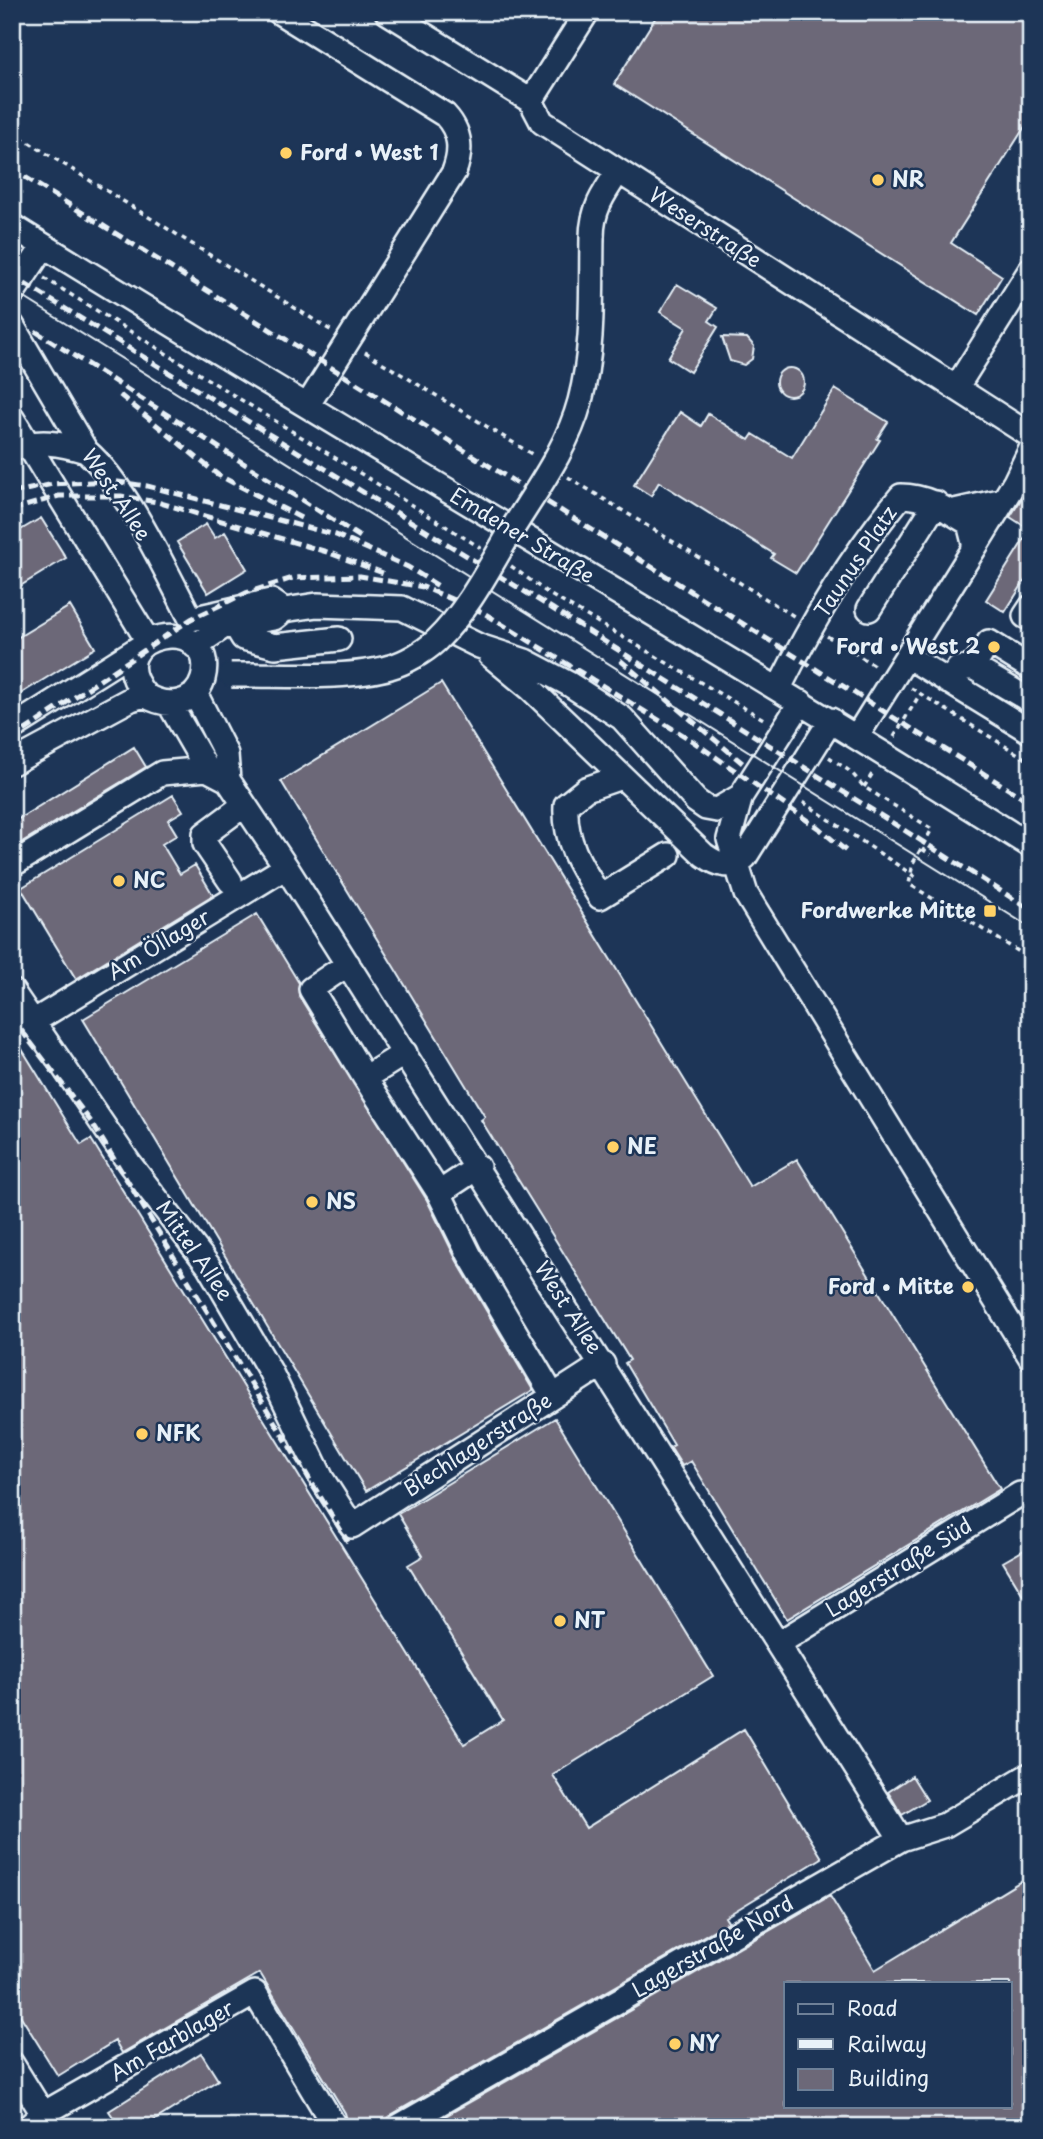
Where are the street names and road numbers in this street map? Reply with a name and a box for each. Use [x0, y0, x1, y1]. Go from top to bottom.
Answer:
street label: Weserstraße [643, 178, 769, 275]
street label: West Allee [75, 441, 160, 547]
street label: Emdener Straße [445, 478, 601, 590]
street label: Taunus Platz [805, 499, 904, 623]
street label: Am Öllager [100, 900, 216, 987]
street label: Mittel Allee [149, 1193, 242, 1307]
street label: West Allee [528, 1254, 612, 1360]
street label: Blechlagerstraße [396, 1383, 557, 1503]
street label: Lagerstraße Süd [818, 1508, 977, 1624]
street label: Lagerstraße Nord [625, 1886, 799, 2005]
street label: Am Farblager [103, 1991, 239, 2088]

